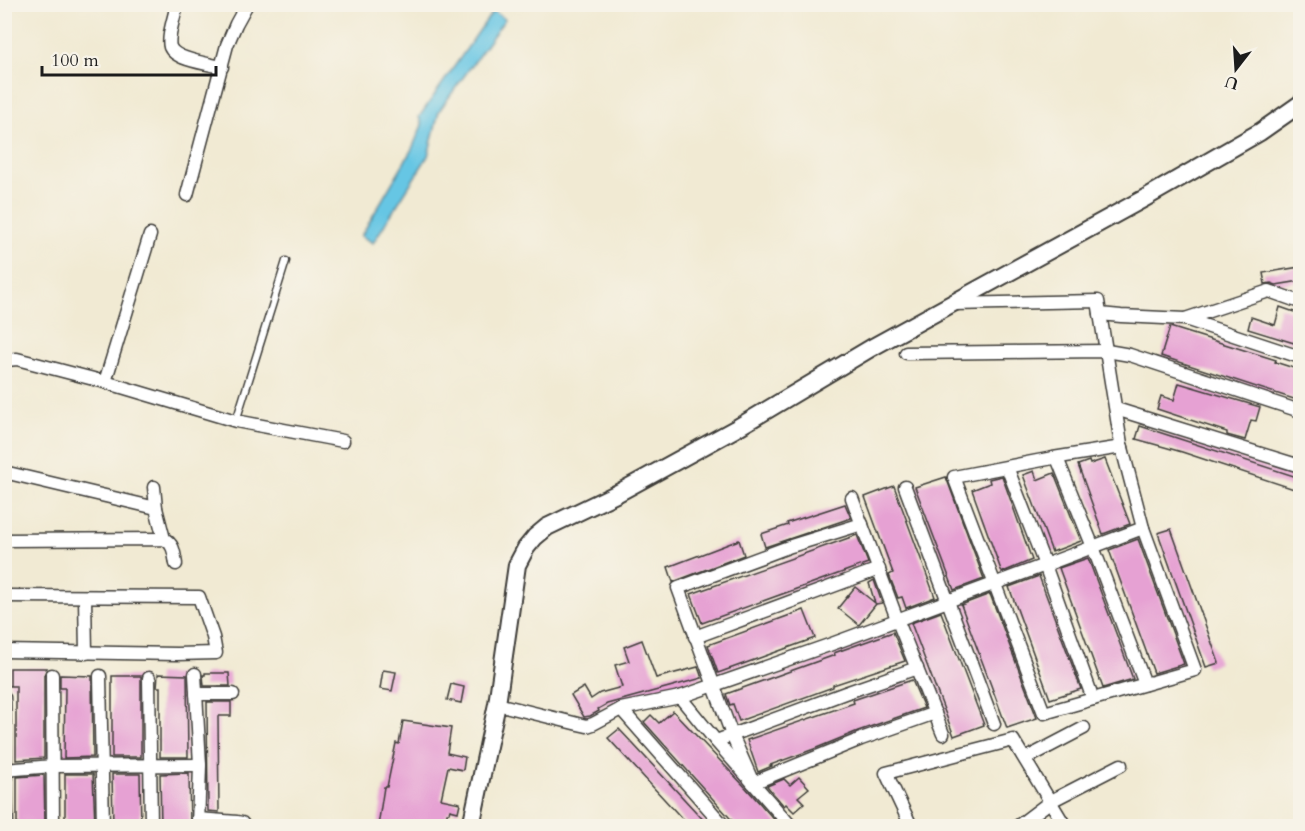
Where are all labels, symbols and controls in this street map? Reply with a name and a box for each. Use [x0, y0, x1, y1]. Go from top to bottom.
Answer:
scale bar [42, 39, 216, 77]
north arrow [1206, 39, 1266, 99]
text: 100 m [51, 48, 99, 73]
text: U [1222, 70, 1241, 95]

